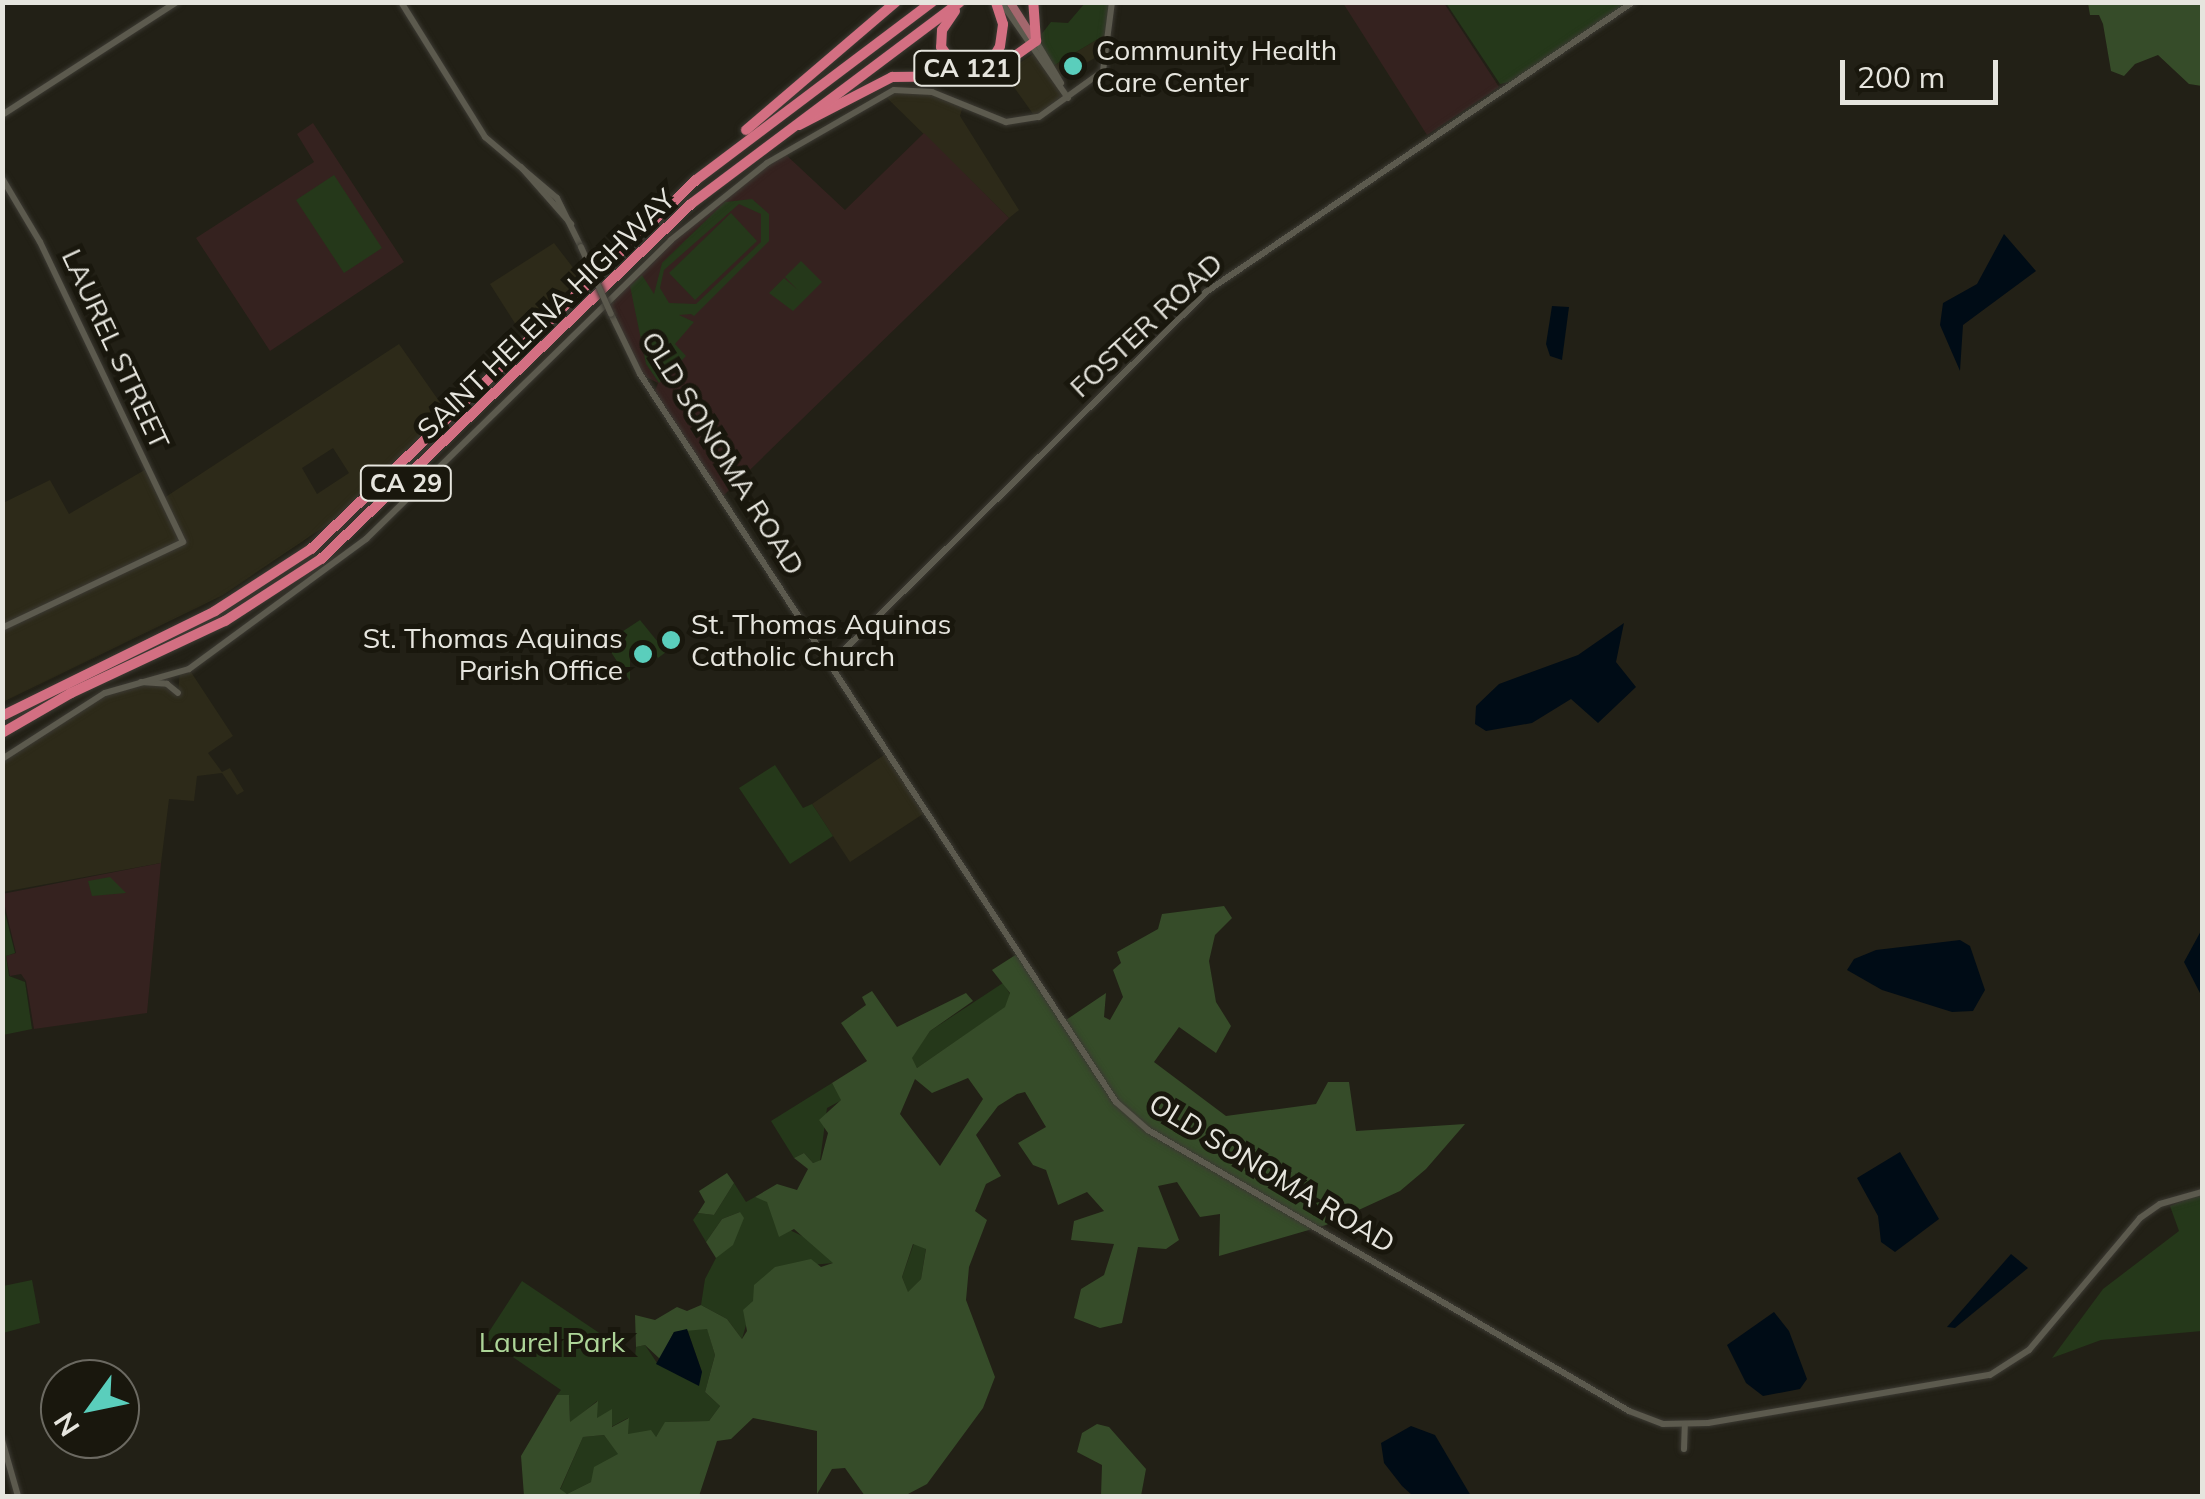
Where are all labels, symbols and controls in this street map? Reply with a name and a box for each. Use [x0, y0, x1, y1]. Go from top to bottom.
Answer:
place label: Community Health Care Center [1096, 33, 1337, 99]
scale bar [1845, 40, 2002, 102]
road number: CA 121 [912, 48, 1022, 88]
marker: Community Health Care Center [1060, 53, 1086, 79]
text: 200 m [1857, 58, 1945, 96]
street label: SAINT HELENA HIGHWAY [410, 182, 682, 446]
street label: LAUREL STREET [55, 244, 177, 454]
street label: FOSTER ROAD [1063, 246, 1229, 404]
street label: OLD SONOMA ROAD [634, 325, 812, 581]
road number: CA 29 [358, 463, 454, 503]
place label: St. Thomas Aquinas Catholic Church [691, 607, 951, 673]
place label: St. Thomas Aquinas Parish Office [363, 621, 623, 687]
marker: St. Thomas Aquinas Catholic Church [660, 629, 682, 651]
marker: St. Thomas Aquinas Parish Office [632, 643, 654, 665]
street label: OLD SONOMA ROAD [1143, 1086, 1401, 1260]
park label: Laurel Park [479, 1325, 625, 1359]
north arrow [40, 1359, 140, 1459]
text: N [46, 1406, 87, 1443]

